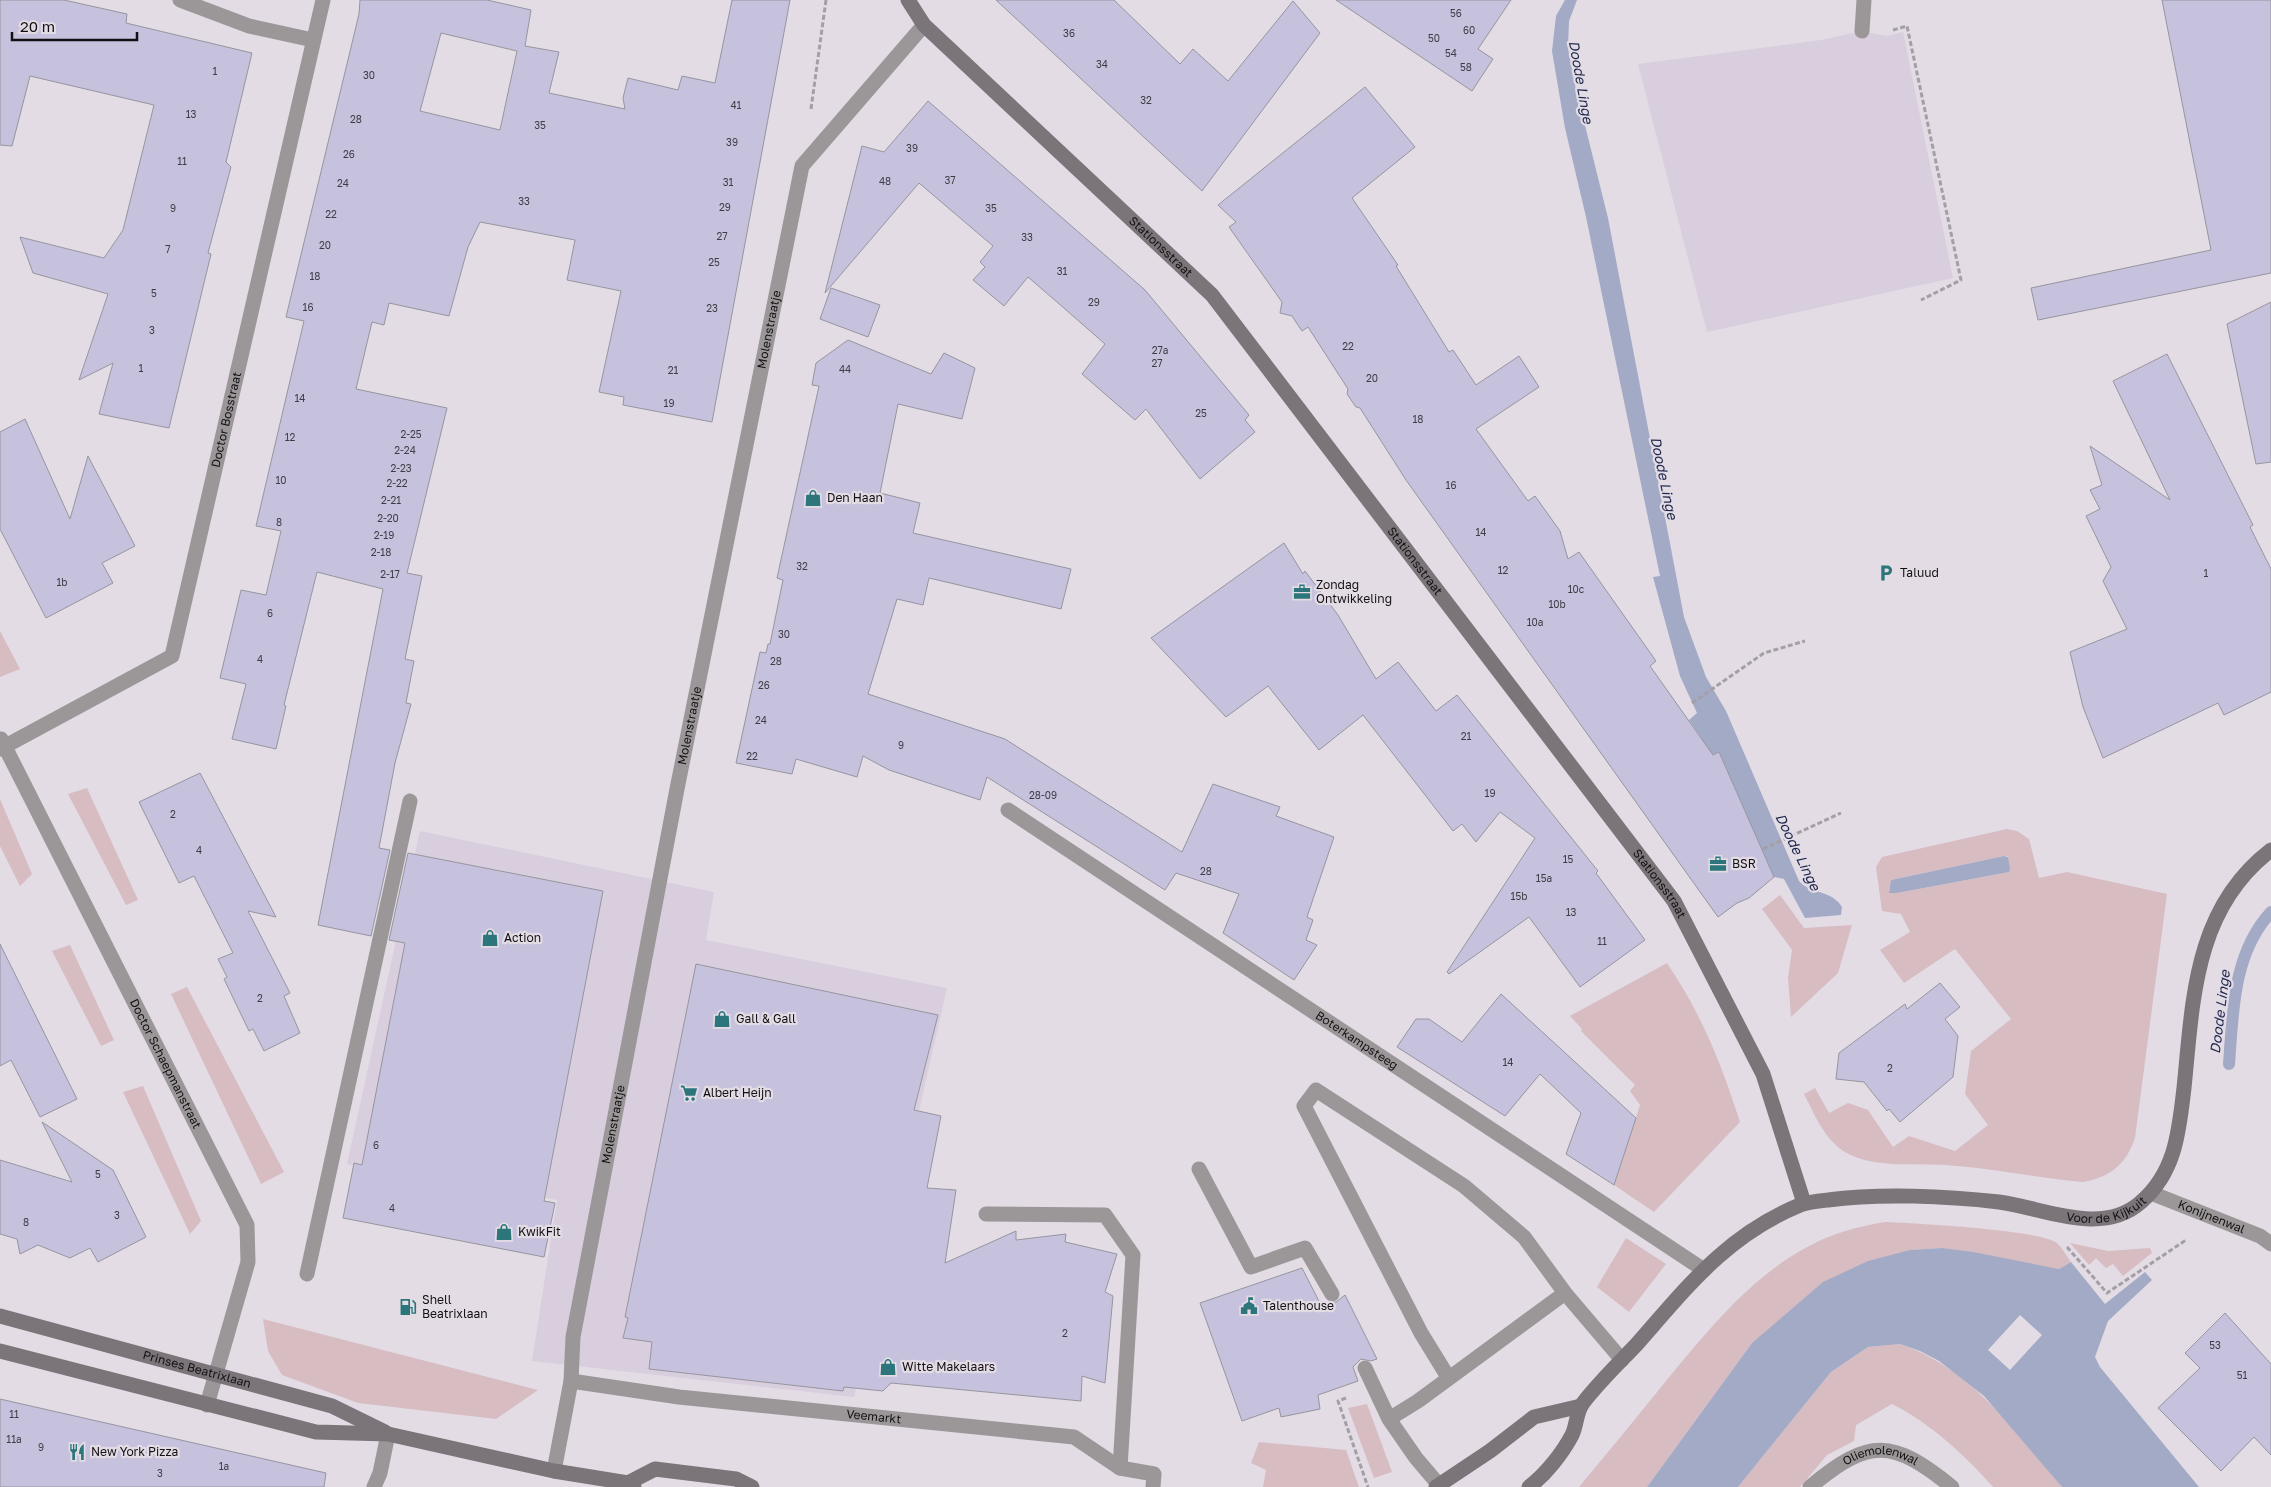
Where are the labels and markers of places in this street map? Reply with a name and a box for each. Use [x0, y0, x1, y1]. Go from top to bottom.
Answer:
shop icon: Den Haan [803, 488, 823, 508]
place label: Den Haan [827, 490, 883, 505]
parking icon: Taluud [1876, 563, 1896, 583]
place label: Taluud [1900, 565, 1939, 580]
place label: Zondag Ontwikkeling [1316, 577, 1392, 606]
office icon: Zondag Ontwikkeling [1292, 582, 1312, 602]
office icon: BSR [1708, 854, 1728, 874]
place label: BSR [1732, 856, 1756, 871]
shop icon: Action [480, 928, 500, 948]
place label: Action [504, 930, 541, 945]
shop icon: Gall & Gall [712, 1009, 732, 1029]
place label: Gall & Gall [736, 1011, 796, 1026]
supermarket icon: Albert Heijn [679, 1083, 699, 1103]
place label: Albert Heijn [703, 1085, 772, 1100]
shop icon: KwikFit [494, 1222, 514, 1242]
place label: KwikFit [518, 1224, 561, 1239]
place label: Shell Beatrixlaan [422, 1292, 488, 1321]
public building icon: Talenthouse [1239, 1296, 1259, 1316]
fuel station icon: Shell Beatrixlaan [398, 1297, 418, 1317]
place label: Talenthouse [1263, 1298, 1334, 1313]
shop icon: Witte Makelaars [878, 1357, 898, 1377]
place label: Witte Makelaars [902, 1359, 995, 1374]
restaurant icon: New York Pizza [67, 1442, 87, 1462]
place label: New York Pizza [91, 1444, 178, 1459]

